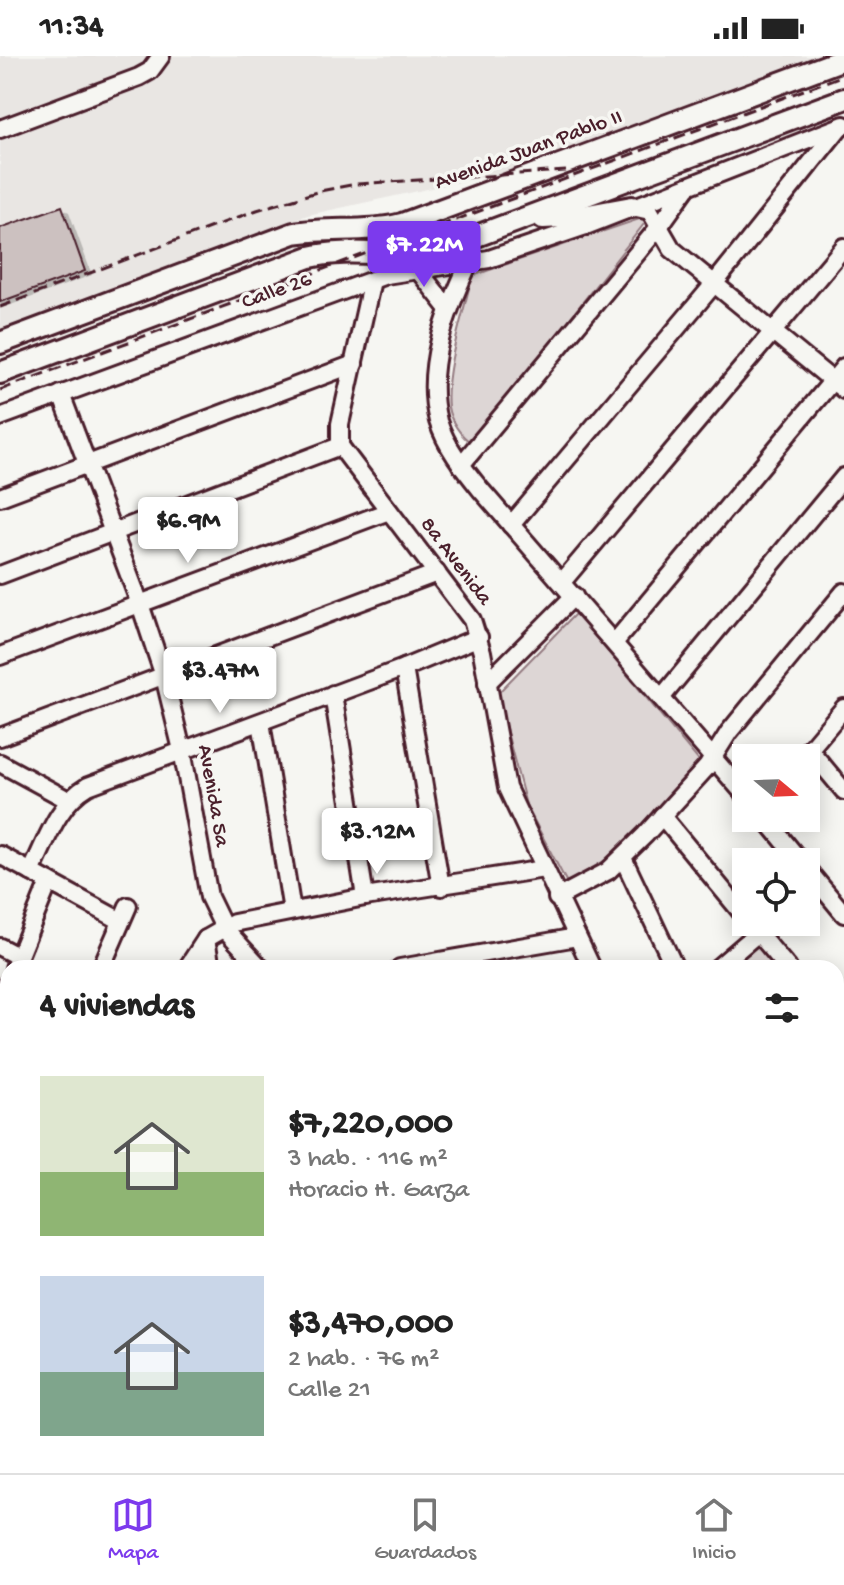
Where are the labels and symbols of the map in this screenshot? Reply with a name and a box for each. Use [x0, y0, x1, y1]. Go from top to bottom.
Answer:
street label: Avenida Juan Pablo II [432, 105, 626, 197]
pin: $7.22M [359, 221, 489, 289]
street label: Calle 26 [239, 267, 316, 317]
pin: $6.9M [132, 497, 244, 565]
street label: 8a Avenida [413, 513, 497, 612]
pin: $3.47M [155, 647, 285, 715]
street label: Avenida 5a [190, 743, 234, 850]
north arrow [732, 744, 820, 832]
pin: $3.12M [312, 808, 442, 876]

